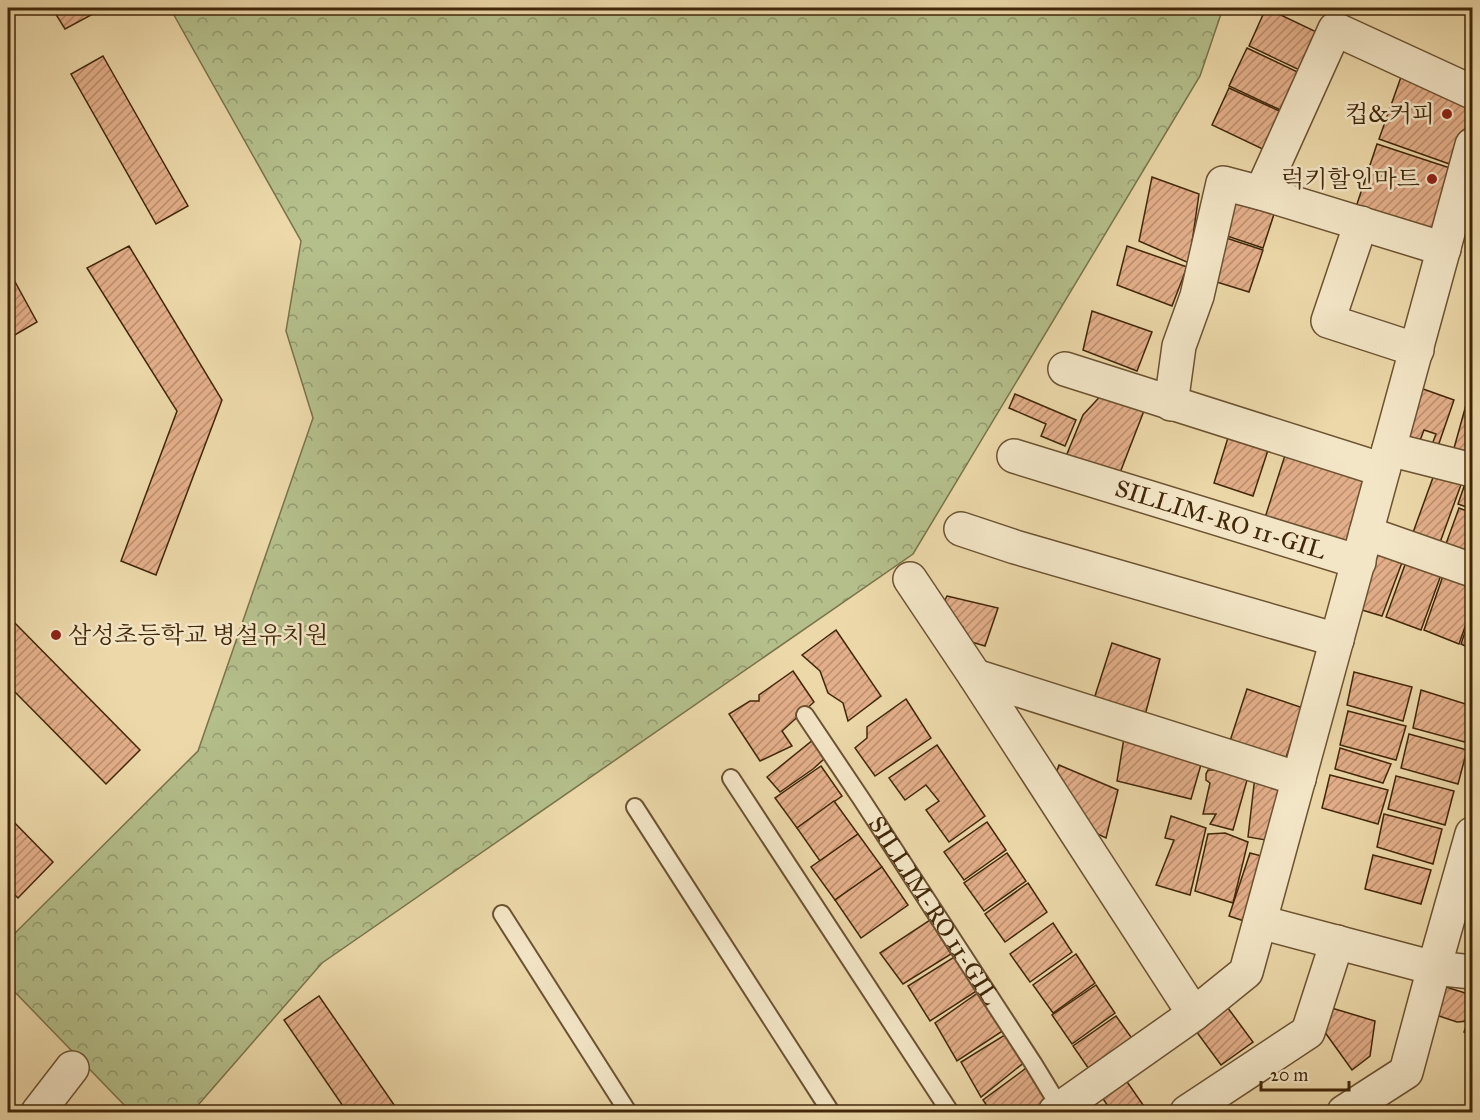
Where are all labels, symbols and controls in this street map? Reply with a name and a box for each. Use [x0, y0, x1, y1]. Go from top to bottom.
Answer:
place label: 컵&커피 [1345, 99, 1435, 129]
marker: 컵&커피 [1440, 107, 1454, 121]
place label: 럭키할인마트 [1281, 164, 1420, 194]
marker: 럭키할인마트 [1425, 172, 1439, 186]
street label: SILLIM-RO 11-GIL [1112, 473, 1330, 566]
place label: 삼성초등학교 병설유치원 [68, 620, 328, 650]
marker: 삼성초등학교 병설유치원 [49, 628, 63, 642]
street label: SILLIM-RO 11-GIL [862, 811, 1006, 1010]
scale bar [1261, 1054, 1350, 1092]
text: 20 m [1270, 1064, 1308, 1086]

